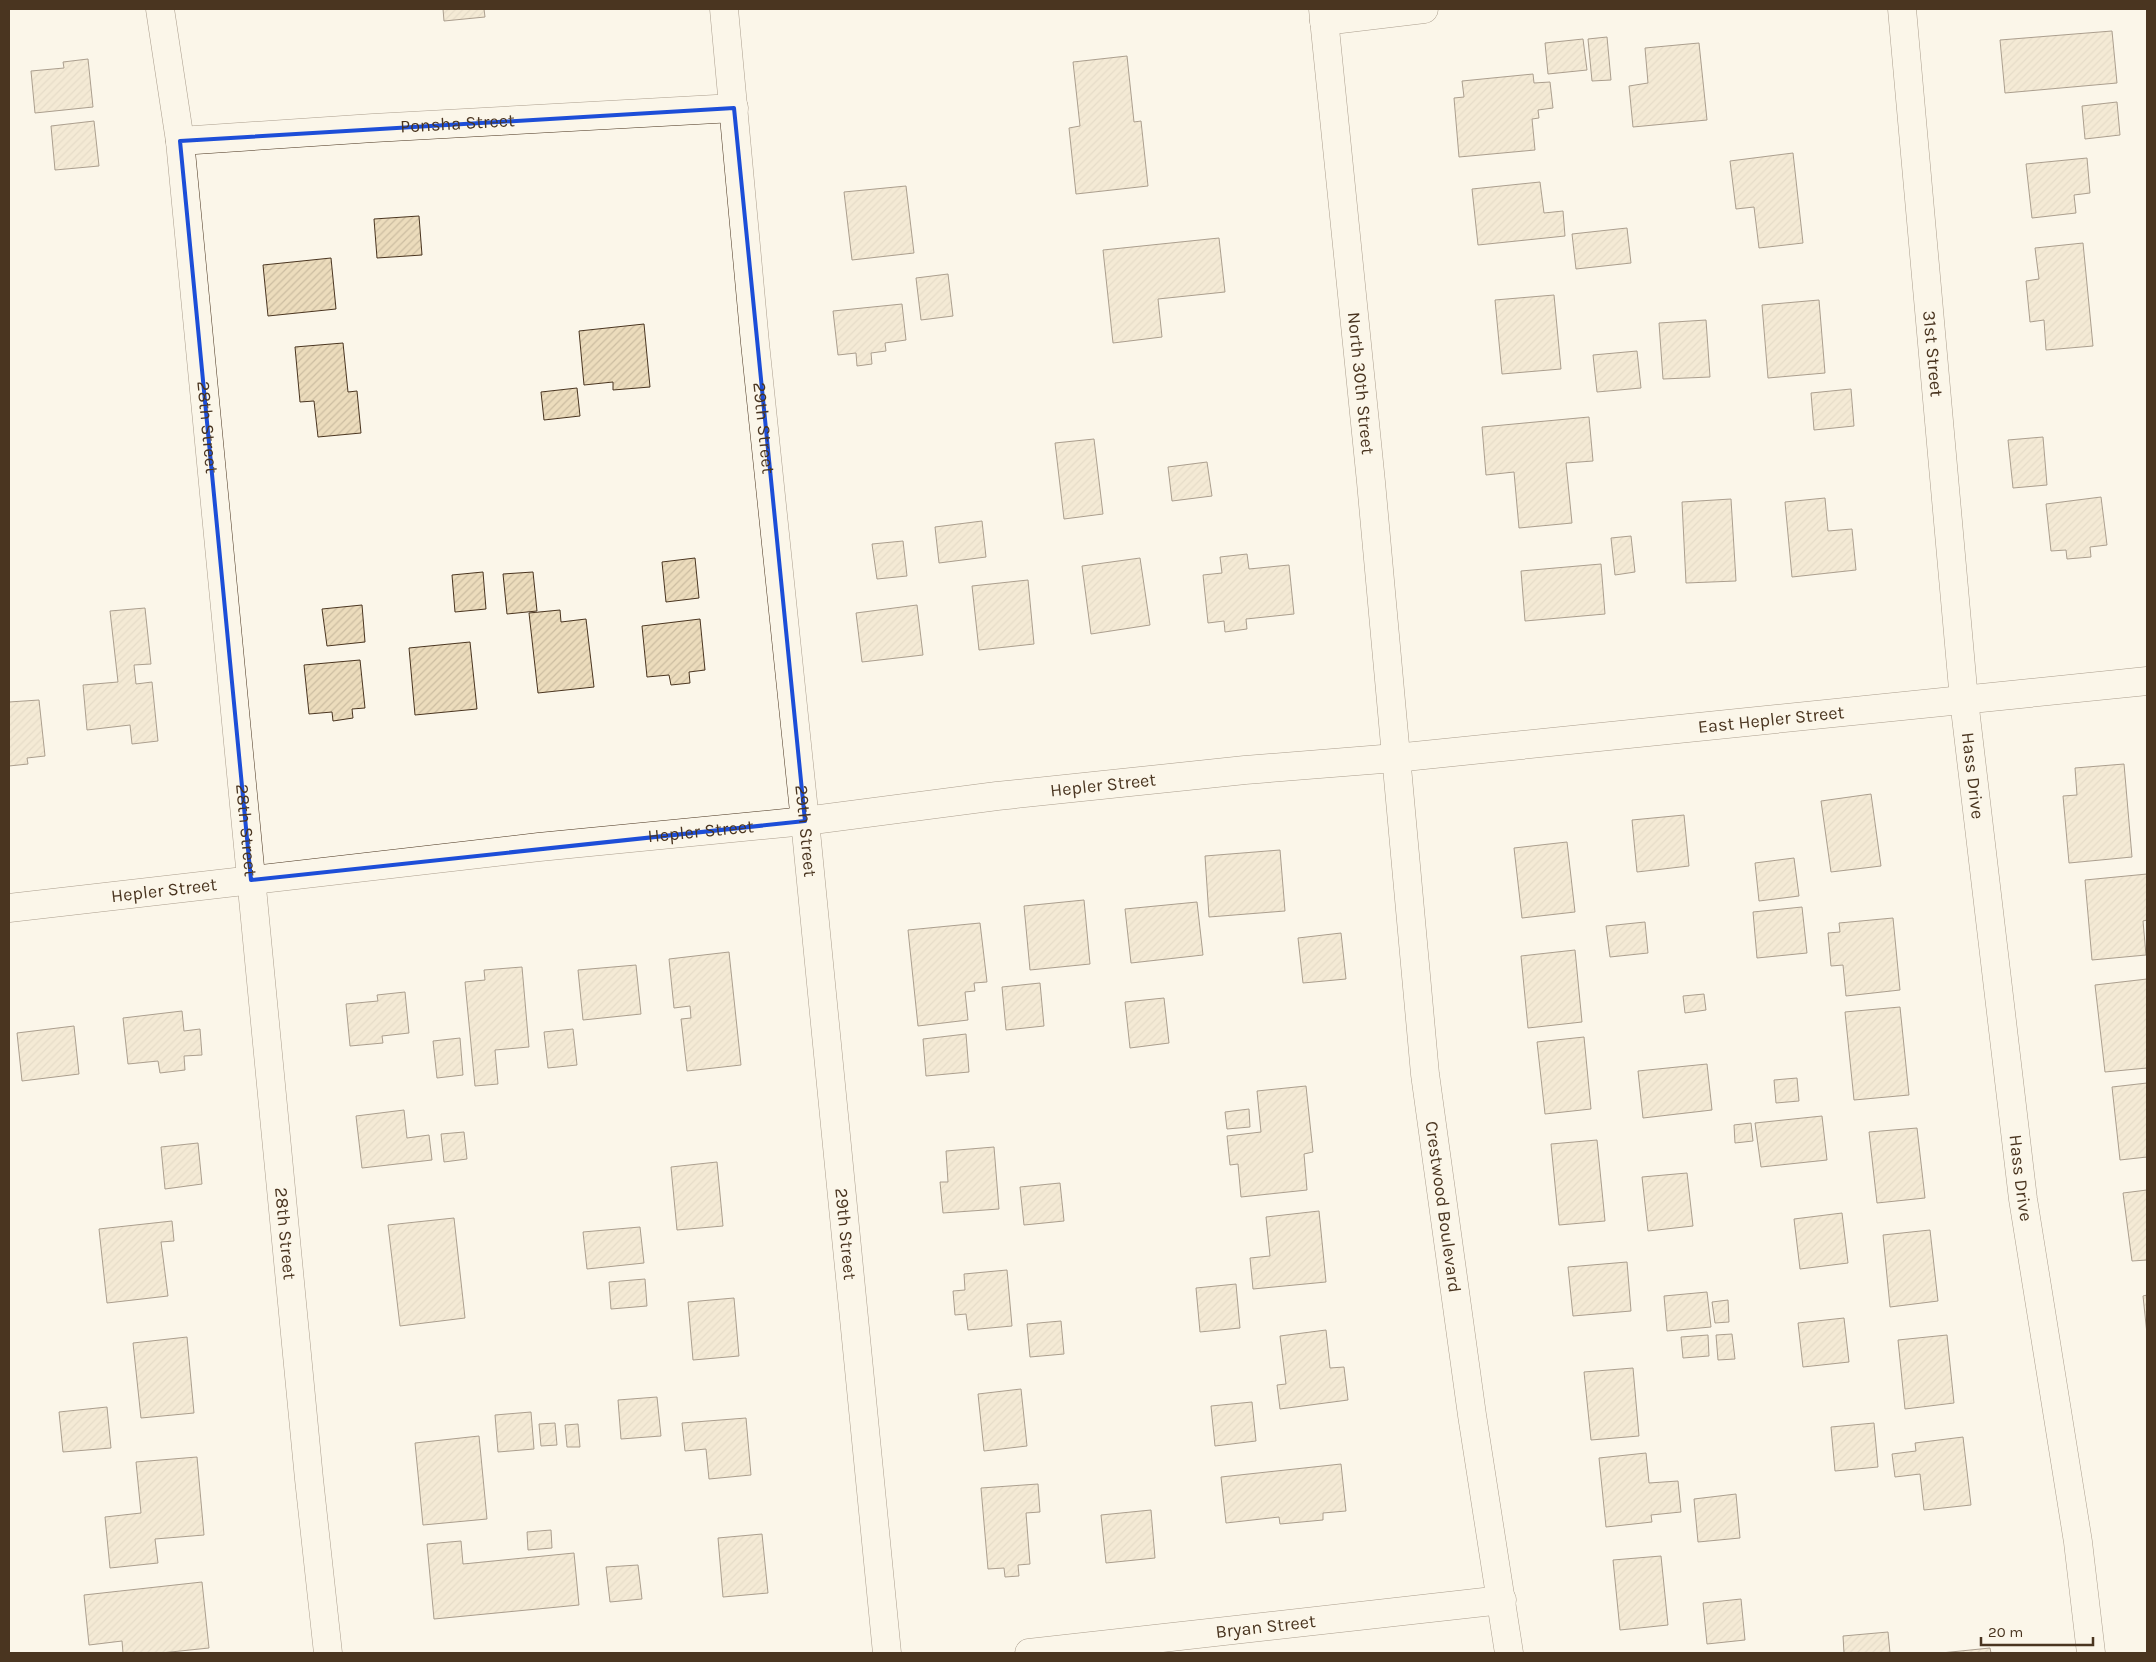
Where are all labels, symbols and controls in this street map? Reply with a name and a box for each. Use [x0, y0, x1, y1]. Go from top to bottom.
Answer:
street label: Ponsha Street [400, 109, 516, 137]
street label: 31st Street [1918, 310, 1948, 398]
street label: North 30th Street [1343, 311, 1379, 456]
street label: 28th Street [192, 380, 223, 475]
street label: 29th Street [748, 381, 780, 475]
street label: East Hepler Street [1697, 701, 1845, 738]
street label: Hass Drive [1957, 731, 1989, 820]
street label: Hepler Street [1049, 768, 1157, 801]
street label: 28th Street [231, 783, 262, 878]
street label: 29th Street [790, 784, 821, 878]
street label: Hepler Street [647, 815, 755, 847]
street label: Hepler Street [110, 873, 218, 907]
street label: Crestwood Boulevard [1421, 1120, 1466, 1294]
street label: Hass Drive [2004, 1133, 2037, 1223]
street label: 28th Street [270, 1186, 301, 1281]
street label: 29th Street [830, 1187, 861, 1281]
street label: Bryan Street [1214, 1610, 1317, 1643]
scale bar [1981, 1614, 2094, 1646]
text: 20 m [1988, 1623, 2023, 1641]

